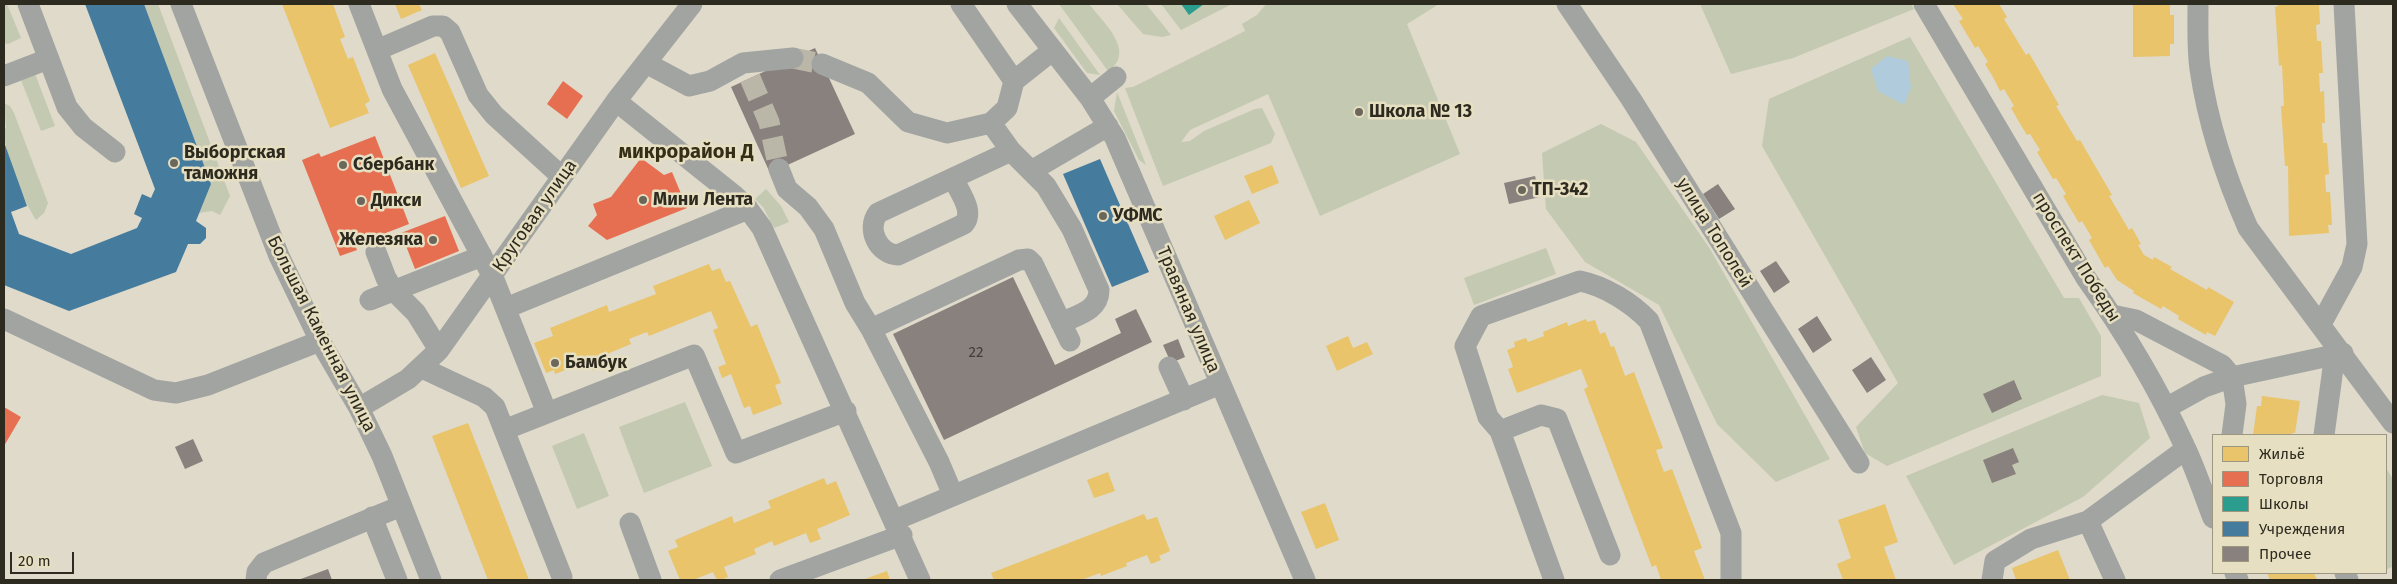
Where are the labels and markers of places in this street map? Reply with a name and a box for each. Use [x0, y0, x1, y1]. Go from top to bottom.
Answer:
place label: Школа № 13 [1369, 101, 1472, 123]
marker: Школа № 13 [1353, 106, 1365, 118]
place label: Выборгская таможня [184, 142, 286, 184]
place label: Сбербанк [353, 154, 434, 176]
marker: Выборгская таможня [168, 157, 180, 169]
marker: Сбербанк [337, 159, 349, 171]
place label: ТП-342 [1532, 179, 1588, 201]
marker: ТП-342 [1516, 184, 1528, 196]
place label: Мини Лента [653, 189, 753, 211]
place label: Дикси [371, 190, 422, 212]
marker: Мини Лента [637, 194, 649, 206]
marker: Дикси [355, 195, 367, 207]
place label: УФМС [1113, 205, 1163, 227]
marker: УФМС [1097, 210, 1109, 222]
place label: Железяка [339, 229, 423, 251]
marker: Железяка [427, 234, 439, 246]
place label: Бамбук [565, 352, 627, 374]
marker: Бамбук [549, 357, 561, 369]

